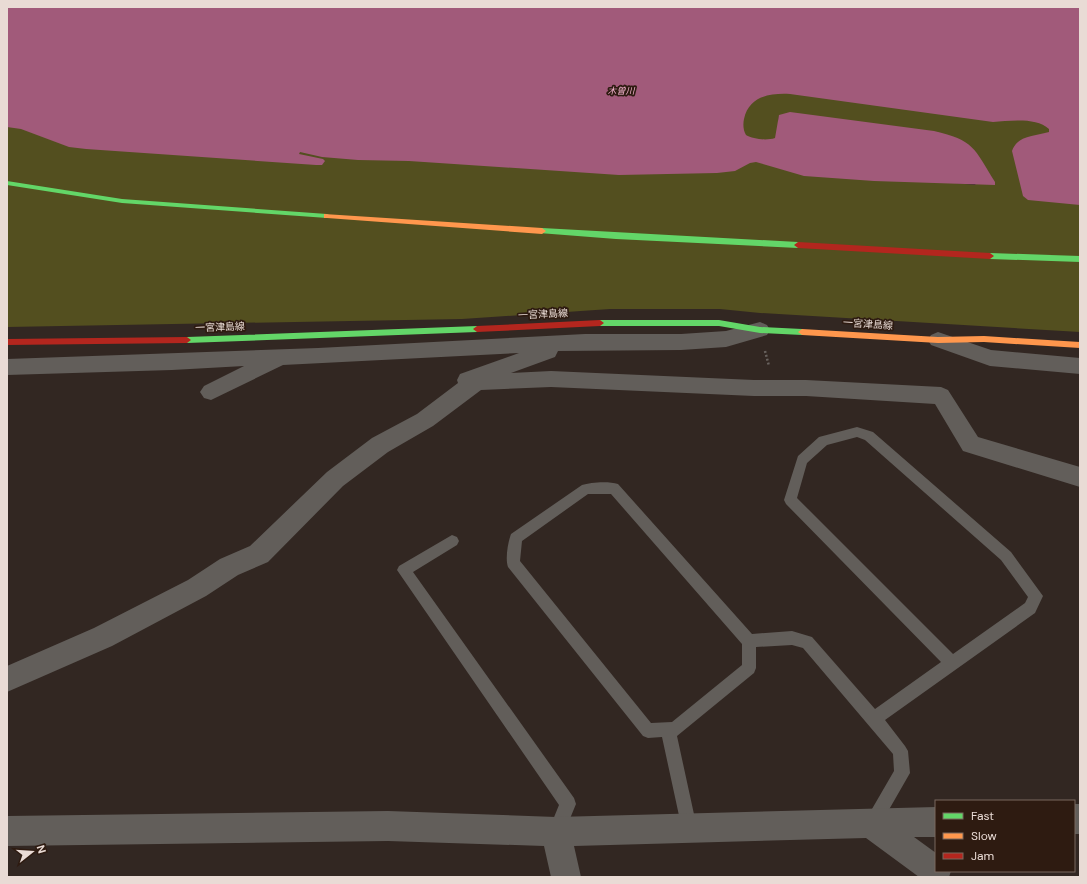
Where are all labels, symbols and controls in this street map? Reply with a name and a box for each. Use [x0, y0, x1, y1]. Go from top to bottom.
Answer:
water label: 木曽川 [607, 85, 635, 97]
street label: 一宮津島線 [518, 306, 568, 322]
street label: 一宮津島線 [843, 316, 893, 332]
street label: 一宮津島線 [195, 320, 245, 334]
legend [935, 800, 1075, 872]
text: Fast [971, 808, 994, 824]
text: Slow [971, 828, 997, 844]
north arrow [12, 832, 52, 872]
text: N [34, 843, 49, 855]
text: Jam [971, 848, 994, 864]

